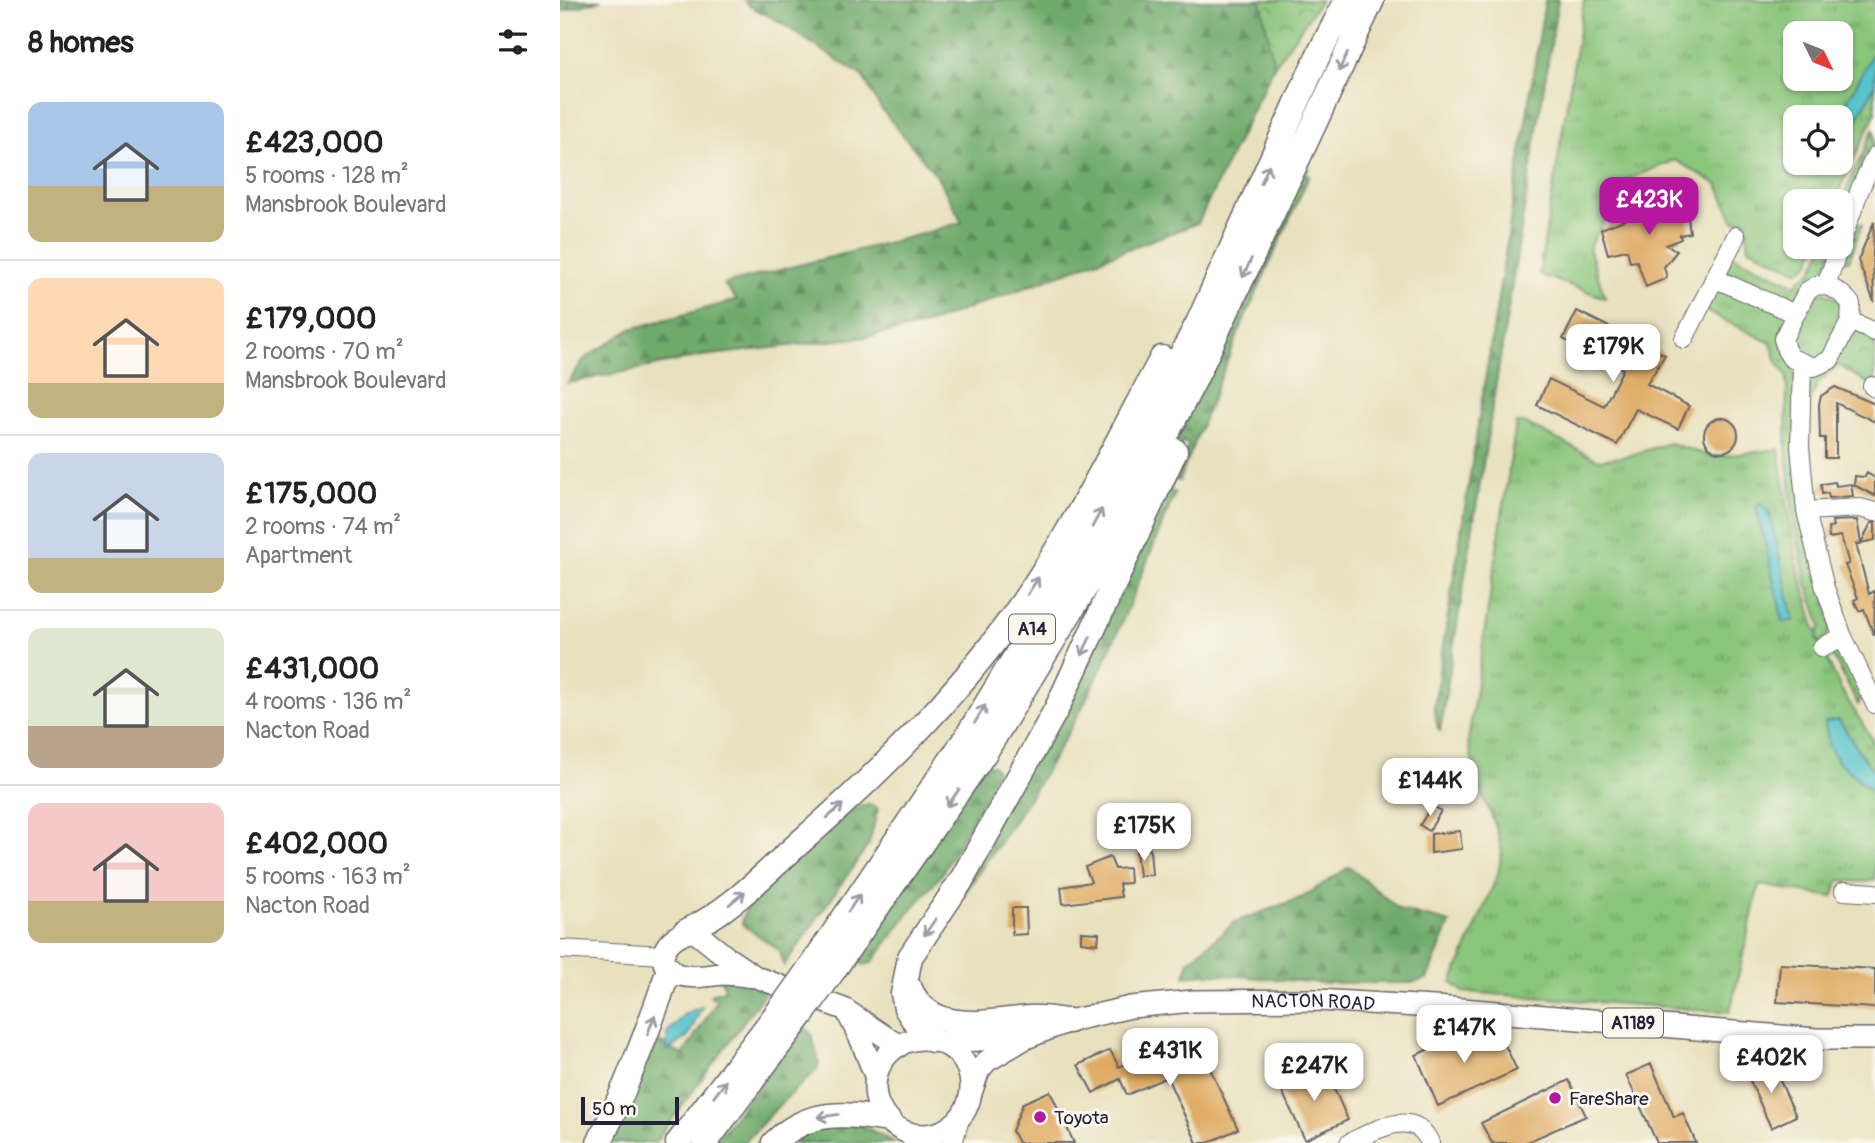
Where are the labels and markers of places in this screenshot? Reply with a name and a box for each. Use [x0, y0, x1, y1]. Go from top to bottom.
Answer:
pin: £423K [1600, 177, 1698, 237]
pin: £179K [1564, 324, 1662, 384]
pin: £144K [1381, 758, 1479, 818]
pin: £175K [1095, 804, 1193, 863]
pin: £147K [1415, 1006, 1513, 1065]
pin: £431K [1121, 1028, 1219, 1088]
pin: £402K [1722, 1036, 1820, 1095]
pin: £247K [1265, 1044, 1363, 1103]
place label: FareShare [1569, 1087, 1649, 1111]
marker: FareShare [1547, 1090, 1563, 1106]
place label: Toyota [1054, 1106, 1109, 1130]
marker: Toyota [1032, 1109, 1048, 1125]

